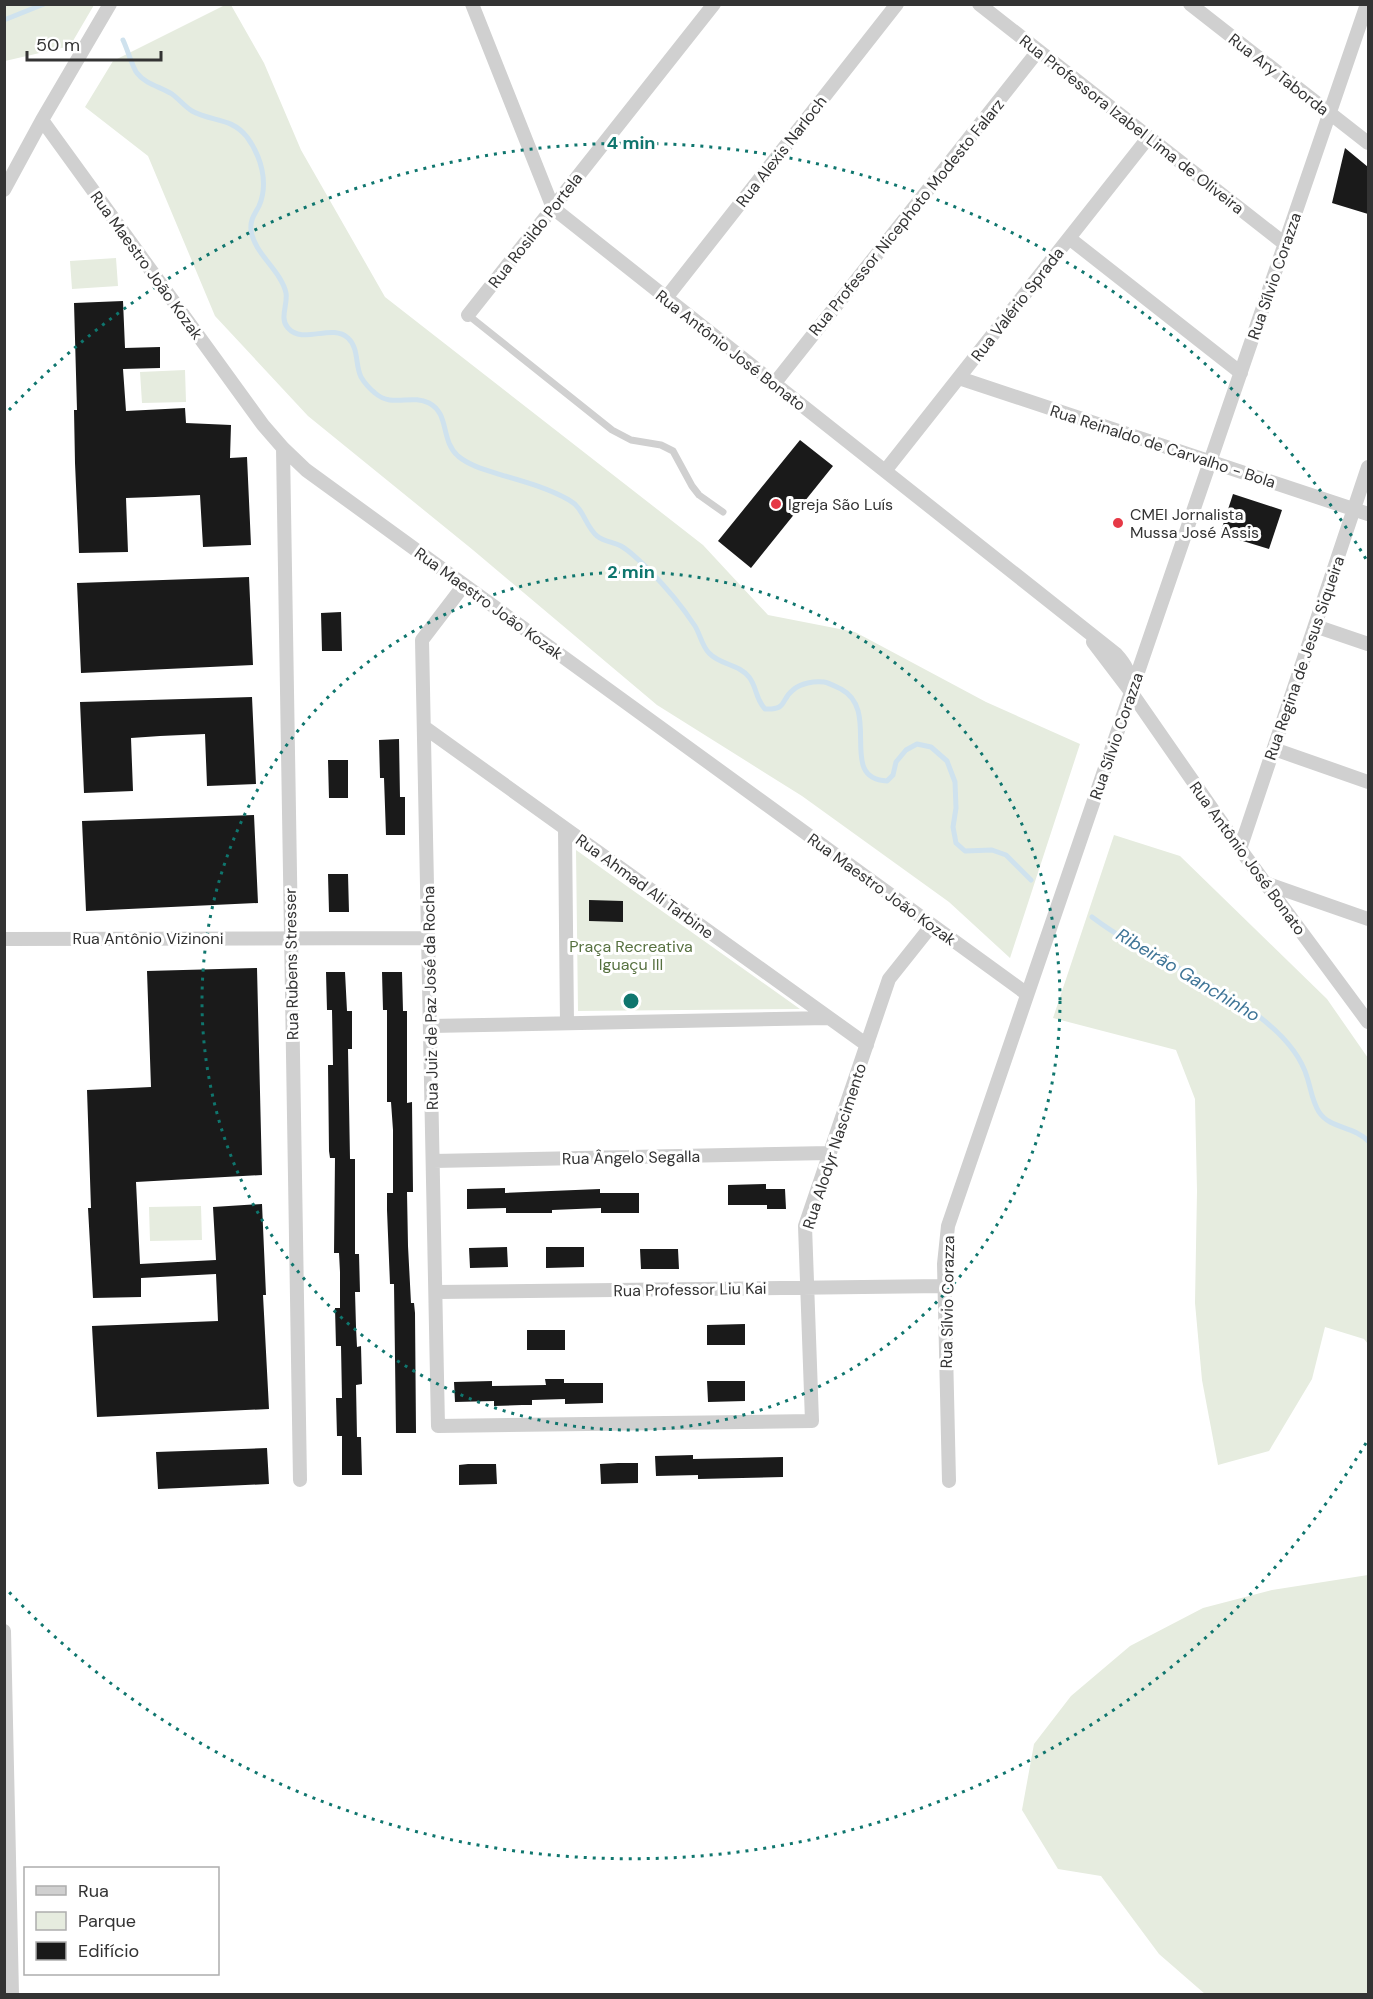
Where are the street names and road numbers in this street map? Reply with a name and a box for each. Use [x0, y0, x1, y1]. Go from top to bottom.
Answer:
street label: Rua Ary Taborda [1224, 29, 1333, 120]
street label: Rua Professora Izabel Lima de Oliveira [1015, 30, 1248, 219]
street label: Rua Alexis Narloch [731, 91, 831, 211]
street label: Rua Professor Nicephoto Modesto Falarz [804, 95, 1009, 340]
street label: Rua Rosildo Portela [484, 168, 587, 292]
street label: Rua Maestro João Kozak [86, 187, 208, 344]
street label: Rua Sílvio Corazza [1243, 210, 1306, 342]
street label: Rua Valério Sprada [966, 243, 1068, 366]
street label: Rua Antônio José Bonato [651, 285, 810, 416]
street label: Rua Reinaldo de Carvalho - Bola [1047, 400, 1278, 493]
street label: Rua Maestro João Kozak [410, 542, 567, 664]
street label: Rua Regina de Jesus Siqueira [1260, 553, 1349, 763]
street label: Rua Sílvio Corazza [1085, 670, 1148, 802]
street label: Rua Antônio José Bonato [1185, 777, 1310, 939]
street label: Rua Maestro João Kozak [803, 828, 960, 950]
street label: Rua Ahmad Ali Tarbine [572, 829, 718, 944]
street label: Rua Juiz de Paz José da Rocha [418, 886, 443, 1110]
street label: Rua Rubens Stresser [280, 888, 303, 1040]
street label: Rua Antônio Vizinoni [72, 928, 224, 949]
street label: Rua Alodyr Nascimento [798, 1061, 871, 1232]
street label: Rua Ângelo Segalla [562, 1146, 700, 1169]
street label: Rua Sílvio Corazza [936, 1235, 959, 1369]
street label: Rua Professor Liu Kai [613, 1278, 767, 1301]

